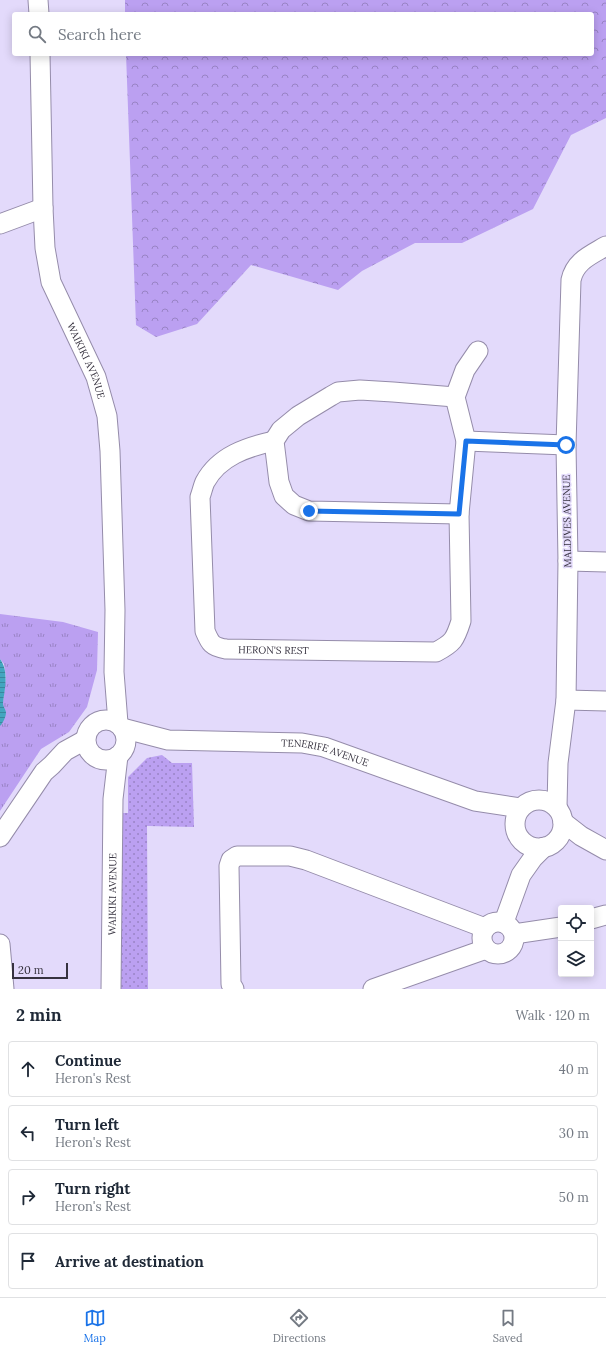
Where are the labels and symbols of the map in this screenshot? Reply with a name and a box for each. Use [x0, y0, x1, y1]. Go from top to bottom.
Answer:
street label: WAIKIKI AVENUE [65, 320, 108, 400]
route start [557, 436, 575, 454]
street label: MALDIVES AVENUE [560, 474, 574, 568]
route end [300, 502, 318, 520]
street label: HERON'S REST [238, 643, 310, 657]
street label: TENERIFE AVENUE [281, 736, 371, 769]
street label: WAIKIKI AVENUE [105, 853, 119, 935]
scale bar [12, 961, 68, 980]

